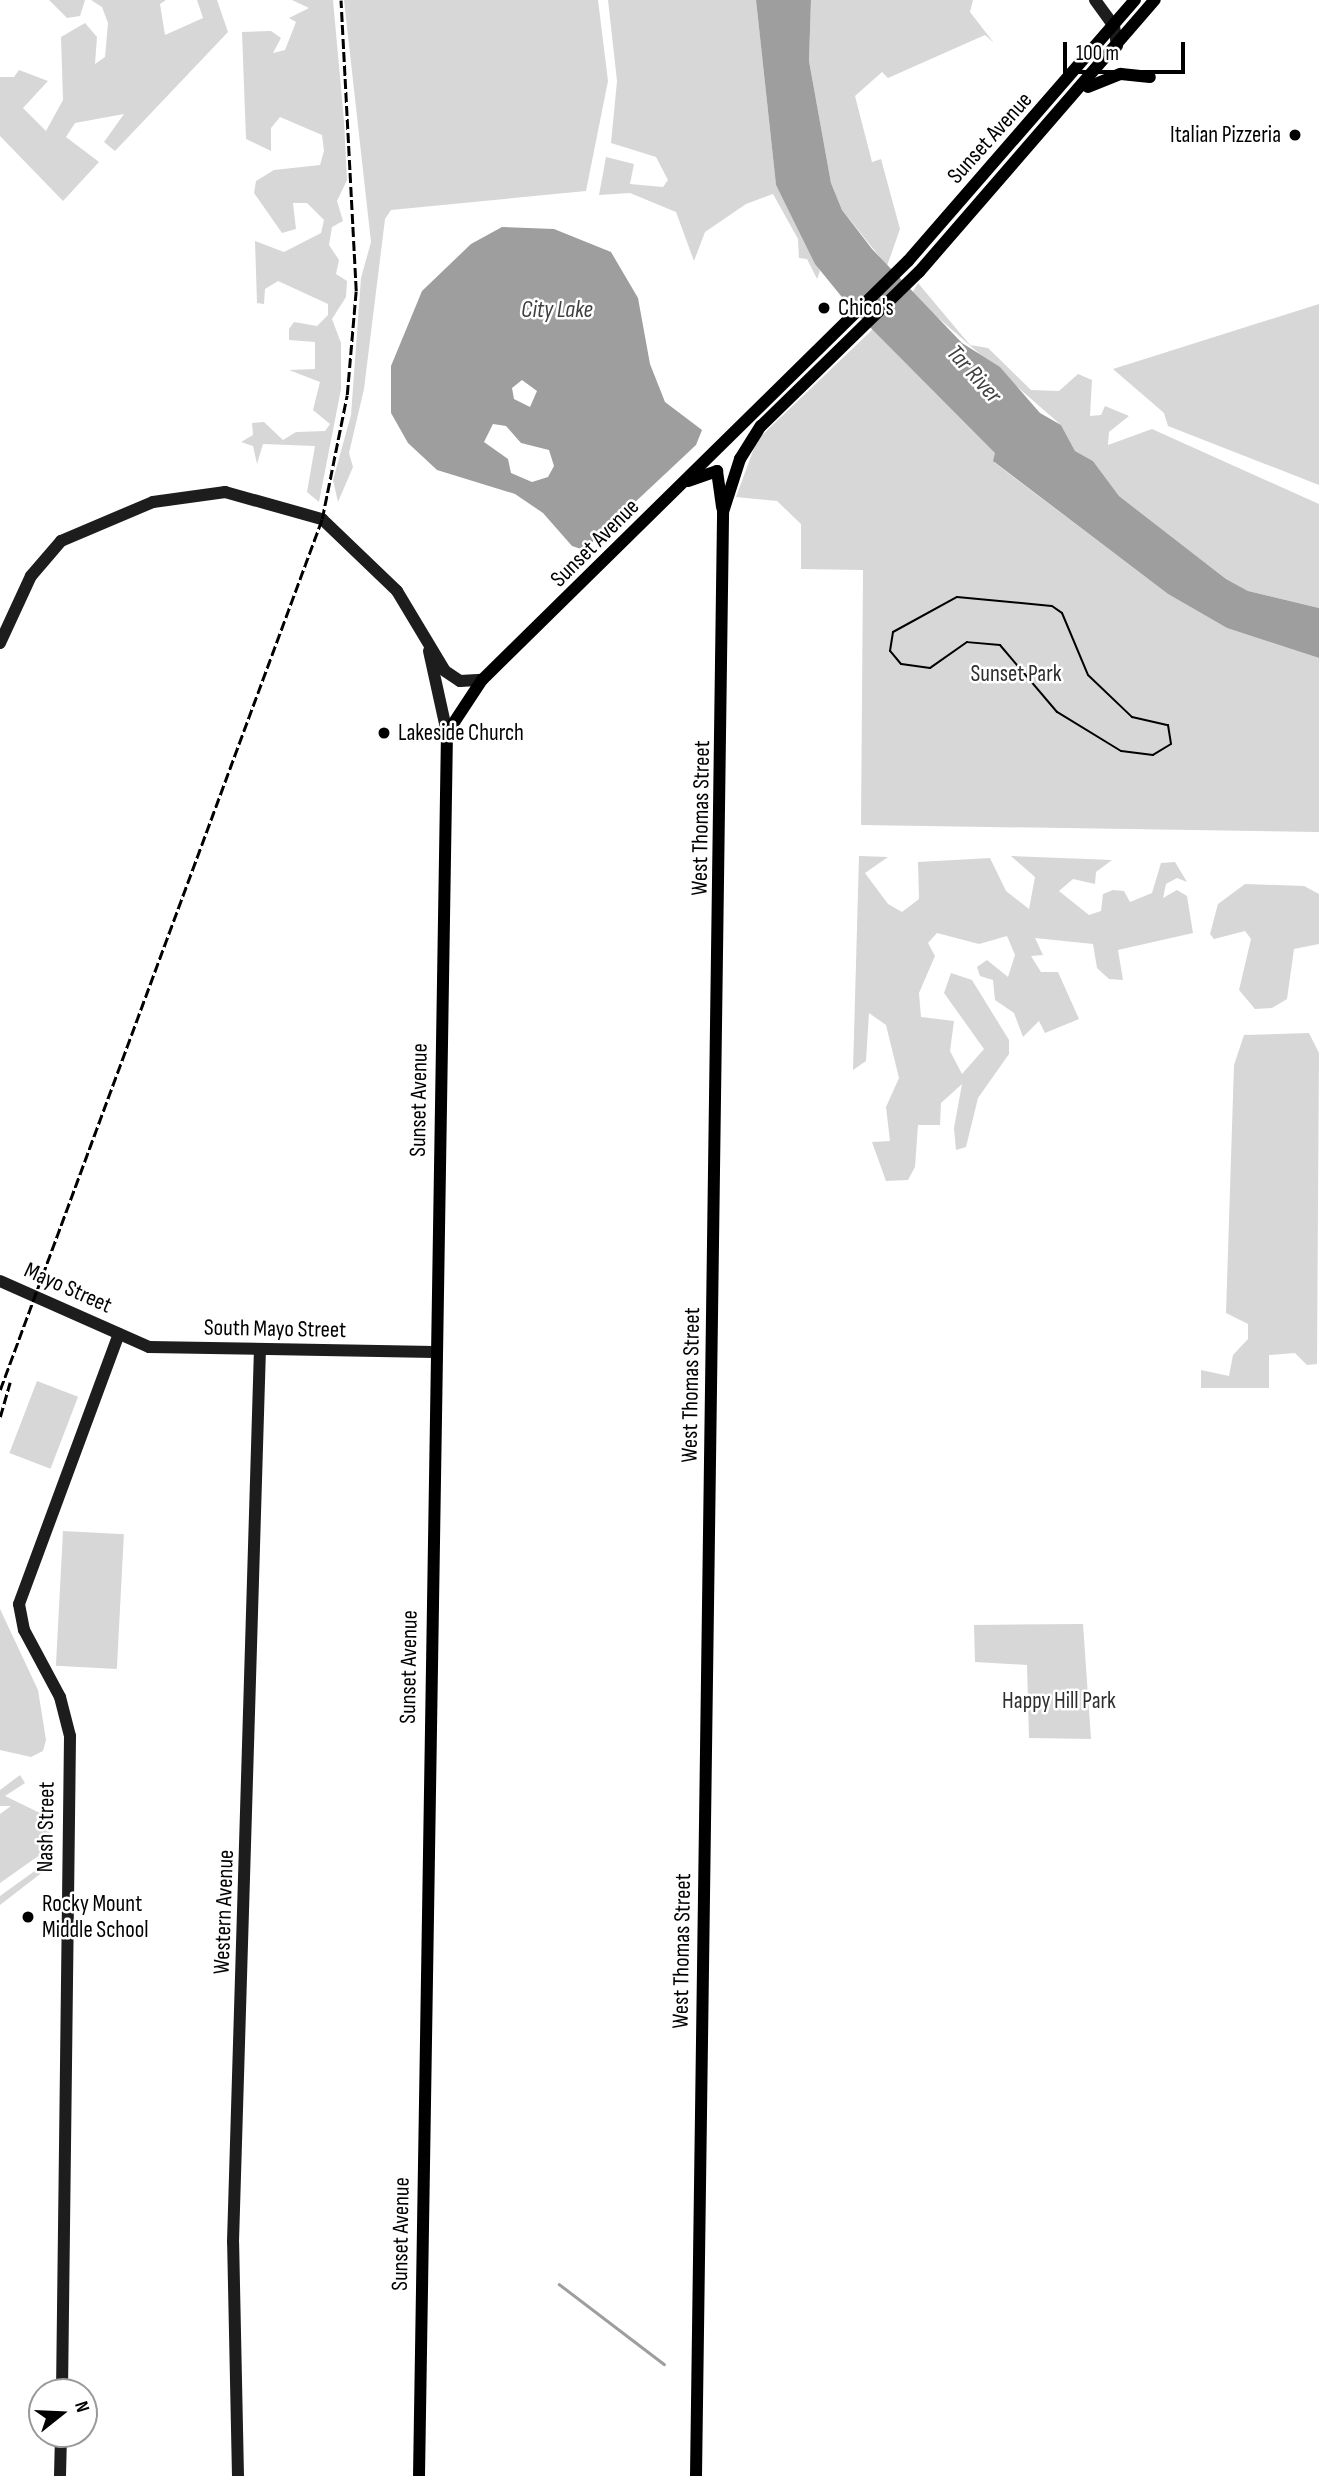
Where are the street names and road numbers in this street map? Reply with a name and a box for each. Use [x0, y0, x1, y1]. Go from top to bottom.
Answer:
street label: Sunset Avenue [942, 87, 1038, 189]
street label: Sunset Avenue [545, 493, 645, 593]
street label: West Thomas Street [686, 740, 716, 896]
street label: Sunset Avenue [404, 1043, 434, 1157]
street label: Mayo Street [20, 1257, 116, 1319]
street label: West Thomas Street [676, 1307, 706, 1463]
street label: South Mayo Street [204, 1314, 346, 1344]
street label: Sunset Avenue [394, 1610, 424, 1724]
street label: Nash Street [31, 1781, 61, 1873]
street label: Western Avenue [208, 1849, 240, 1975]
street label: West Thomas Street [667, 1873, 697, 2029]
street label: Sunset Avenue [386, 2177, 416, 2291]

